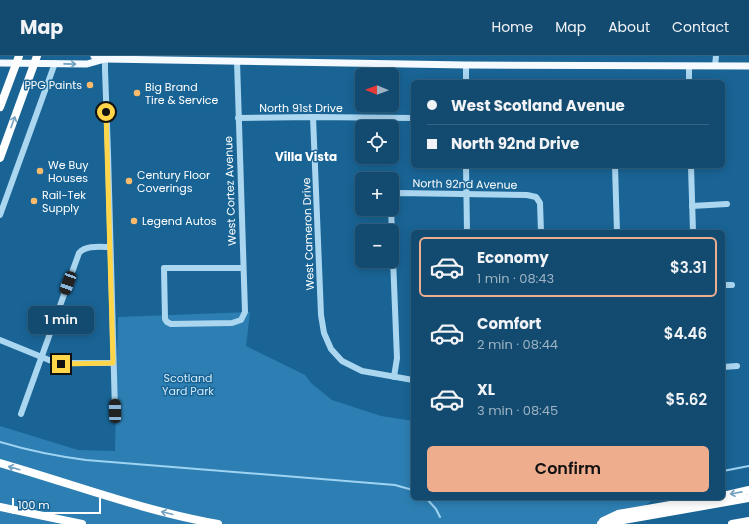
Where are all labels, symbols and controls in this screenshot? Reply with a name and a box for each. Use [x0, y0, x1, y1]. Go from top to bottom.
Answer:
text: Map [20, 14, 63, 41]
text: Home [491, 17, 533, 37]
text: Map [555, 17, 586, 37]
text: About [608, 17, 650, 37]
text: Contact [672, 17, 729, 37]
one-way arrow [63, 60, 76, 68]
north arrow [355, 68, 399, 112]
map controls [355, 68, 399, 268]
place label: PPG Paints [24, 77, 82, 93]
place label: Big Brand Tire & Service [145, 79, 219, 108]
marker: PPG Paints [85, 80, 95, 90]
marker: Big Brand Tire & Service [132, 88, 142, 98]
text: West Scotland Avenue [451, 95, 625, 116]
street label: North 91st Drive [259, 100, 343, 116]
route start [97, 103, 115, 121]
one-way arrow [10, 116, 18, 128]
button: locate [355, 120, 399, 164]
text: North 92nd Drive [451, 133, 579, 154]
street label: West Cortez Avenue [220, 136, 240, 246]
district label: Villa Vista [275, 148, 337, 165]
place label: We Buy Houses [48, 157, 89, 186]
marker: We Buy Houses [35, 166, 45, 176]
place label: Century Floor Coverings [137, 167, 210, 196]
button: + [355, 172, 399, 216]
street label: North 92nd Avenue [412, 175, 518, 193]
marker: Century Floor Coverings [124, 176, 134, 186]
street label: West Cameron Drive [298, 177, 318, 291]
place label: Rail-Tek Supply [42, 187, 86, 216]
marker: Rail-Tek Supply [29, 196, 39, 206]
place label: Legend Autos [142, 213, 217, 229]
marker: Legend Autos [129, 216, 139, 226]
button: − [355, 224, 399, 268]
text: Economy [477, 247, 549, 268]
icon: car [429, 249, 465, 285]
text: $3.31 [670, 257, 707, 278]
text: 1 min · 08:43 [477, 269, 554, 288]
car [58, 270, 78, 296]
callout: 1 min [28, 306, 94, 334]
text: 1 min [44, 310, 78, 329]
text: Comfort [477, 313, 541, 334]
icon: car [429, 315, 465, 351]
text: $4.46 [664, 323, 707, 344]
text: 2 min · 08:44 [477, 335, 558, 354]
route end [52, 355, 70, 373]
park label: Scotland Yard Park [162, 370, 214, 399]
text: XL [477, 379, 495, 400]
icon: car [429, 381, 465, 417]
text: $5.62 [665, 389, 707, 410]
car [109, 399, 121, 423]
text: 3 min · 08:45 [477, 401, 558, 420]
button: Confirm [427, 446, 709, 492]
one-way arrow [8, 464, 21, 471]
one-way arrow [730, 489, 743, 497]
scale bar [12, 496, 101, 515]
text: 100 m [18, 497, 50, 513]
one-way arrow [160, 509, 173, 517]

